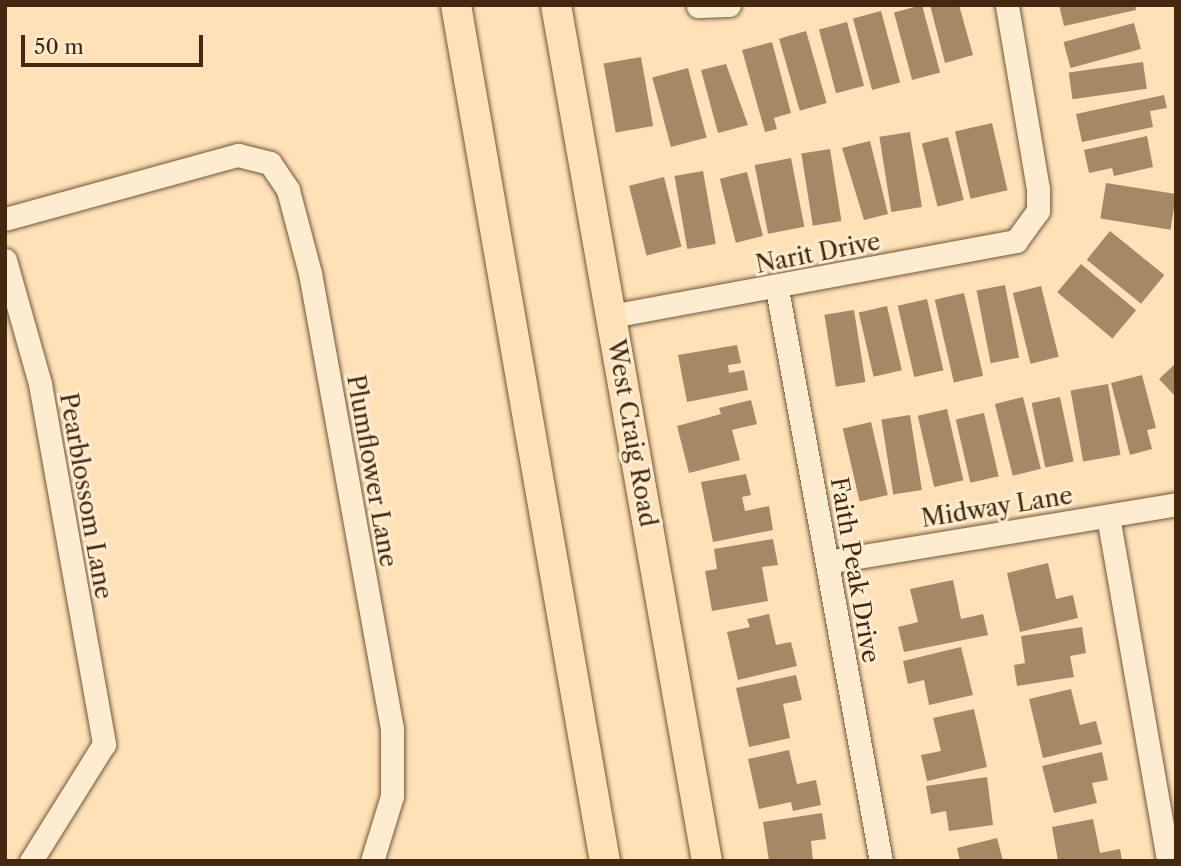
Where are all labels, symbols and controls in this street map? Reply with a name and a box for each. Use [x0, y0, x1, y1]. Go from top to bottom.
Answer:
scale bar [24, 21, 206, 65]
text: 50 m [34, 34, 84, 59]
street label: Narit Drive [753, 227, 883, 279]
street label: West Craig Road [601, 337, 663, 529]
street label: Plumflower Lane [341, 372, 403, 570]
street label: Pearblossom Lane [54, 391, 118, 601]
street label: Faith Peak Drive [824, 475, 886, 665]
street label: Midway Lane [919, 481, 1075, 533]

